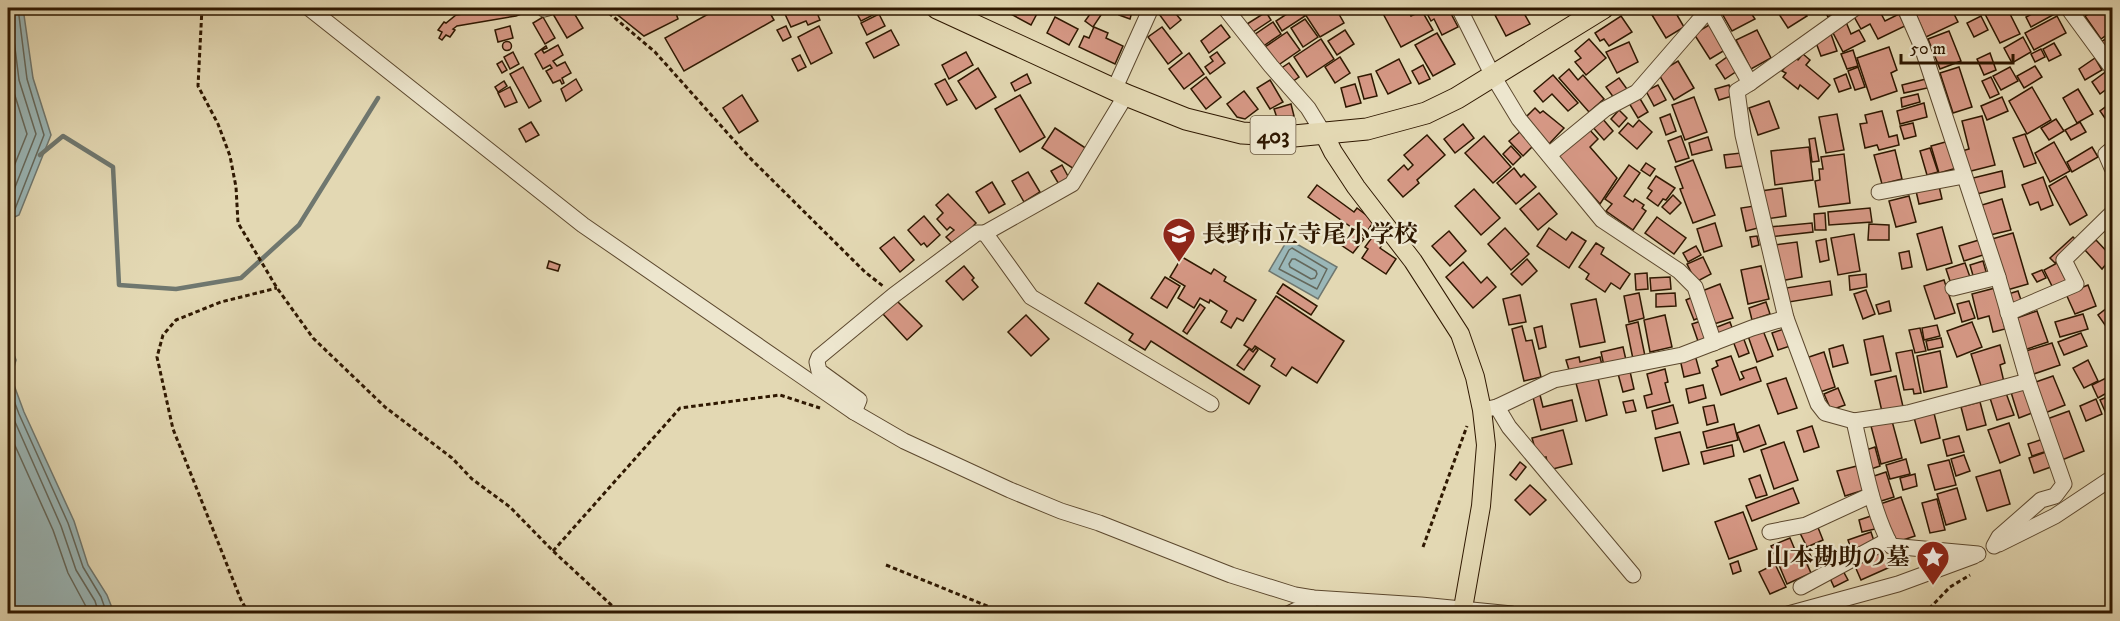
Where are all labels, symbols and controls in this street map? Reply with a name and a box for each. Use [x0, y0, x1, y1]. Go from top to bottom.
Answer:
scale bar [1901, 27, 2014, 65]
text: 50 m [1910, 38, 1946, 60]
road number: 403 [1250, 116, 1296, 154]
school or university icon: 長野市立寺尾小学校 [1161, 216, 1197, 263]
place label: 長野市立寺尾小学校 [1202, 220, 1418, 250]
place icon: 山本勘助の墓 [1915, 539, 1951, 586]
place label: 山本勘助の墓 [1766, 543, 1910, 573]

